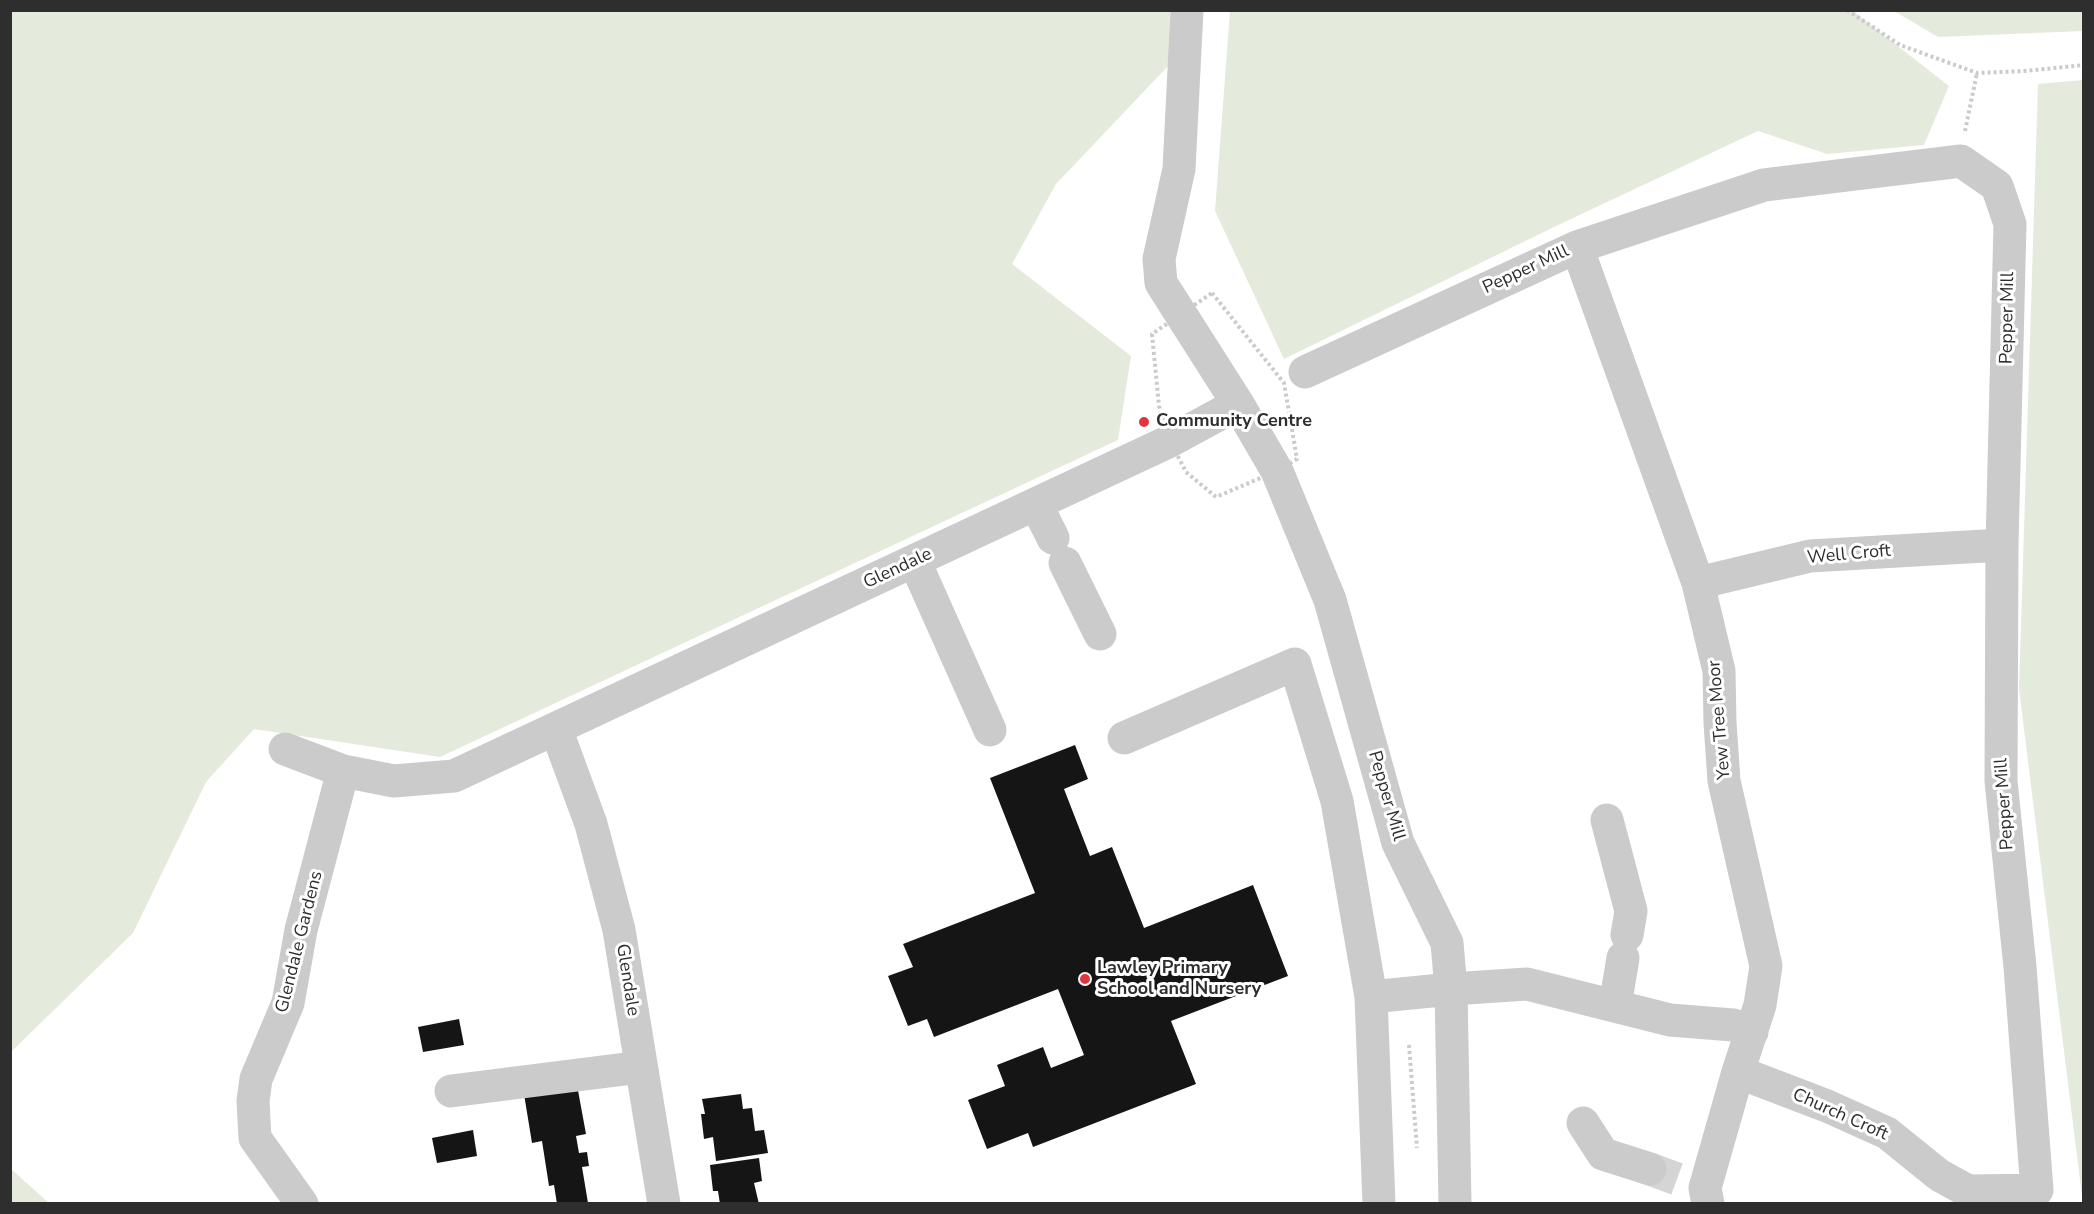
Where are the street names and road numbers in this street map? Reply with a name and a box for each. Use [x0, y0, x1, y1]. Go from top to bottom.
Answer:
street label: Pepper Mill [1480, 241, 1572, 299]
street label: Pepper Mill [1996, 272, 2020, 364]
street label: Well Croft [1806, 541, 1892, 569]
street label: Glendale [860, 544, 936, 594]
street label: Yew Tree Moor [1704, 659, 1736, 781]
street label: Pepper Mill [1363, 749, 1409, 843]
street label: Pepper Mill [1991, 757, 2019, 851]
street label: Glendale Gardens [272, 869, 328, 1015]
street label: Glendale [611, 942, 643, 1018]
street label: Church Croft [1789, 1084, 1891, 1146]

